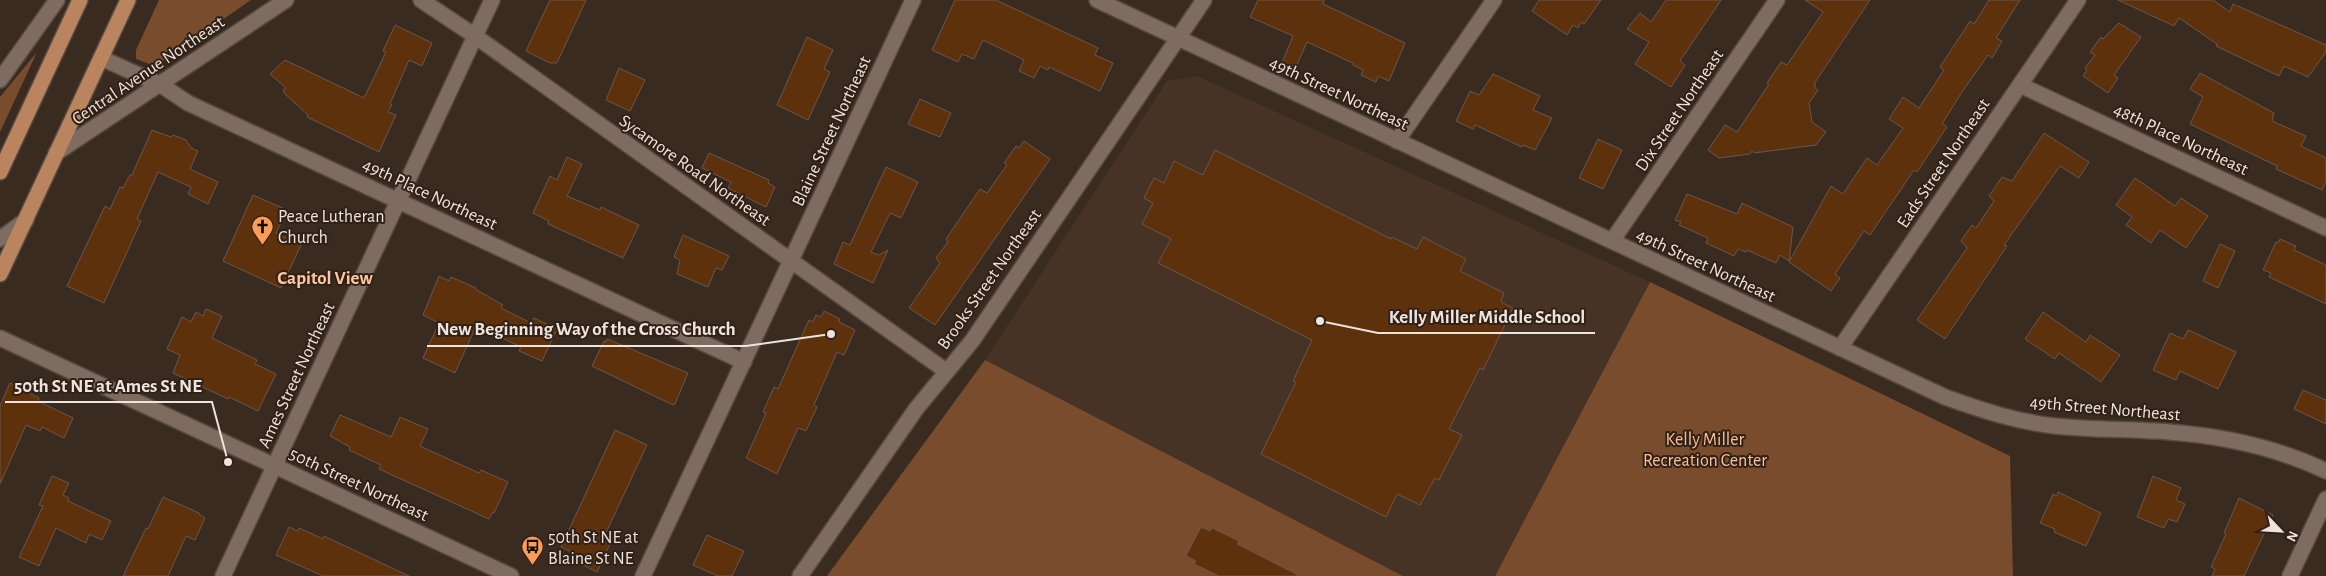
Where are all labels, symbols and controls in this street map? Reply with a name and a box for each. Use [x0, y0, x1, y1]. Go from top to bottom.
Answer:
street label: Central Avenue Northeast [69, 13, 228, 129]
street label: Dix Street Northeast [1632, 46, 1727, 175]
street label: Blaine Street Northeast [789, 53, 875, 209]
street label: 49th Street Northeast [1266, 54, 1411, 134]
street label: Eads Street Northeast [1894, 96, 1994, 231]
street label: 48th Place Northeast [2111, 101, 2251, 179]
street label: Sycamore Road Northeast [616, 112, 773, 230]
street label: 49th Place Northeast [360, 156, 500, 234]
street label: Brooks Street Northeast [935, 206, 1045, 353]
place label: Peace Lutheran Church [278, 208, 385, 247]
church icon: Peace Lutheran Church [250, 214, 274, 245]
street label: 49th Street Northeast [1633, 226, 1778, 306]
district label: Capitol View [277, 269, 374, 288]
callout: Kelly Miller Middle School [1378, 299, 1595, 333]
street label: Ames Street Northeast [255, 300, 339, 451]
text: Kelly Miller Middle School [1389, 308, 1585, 327]
callout: New Beginning Way of the Cross Church [427, 312, 746, 346]
text: New Beginning Way of the Cross Church [436, 320, 736, 339]
callout: 50th St NE at Ames St NE [5, 368, 212, 402]
text: 50th St NE at Ames St NE [14, 377, 202, 396]
street label: 49th Street Northeast [2029, 393, 2181, 425]
park label: Kelly Miller Recreation Center [1643, 431, 1767, 470]
street label: 50th Street Northeast [286, 445, 431, 525]
north arrow [2256, 506, 2306, 556]
place label: 50th St NE at Blaine St NE [548, 529, 639, 568]
text: N [2283, 529, 2300, 543]
bus stop icon: 50th St NE at Blaine St NE [520, 535, 544, 566]

